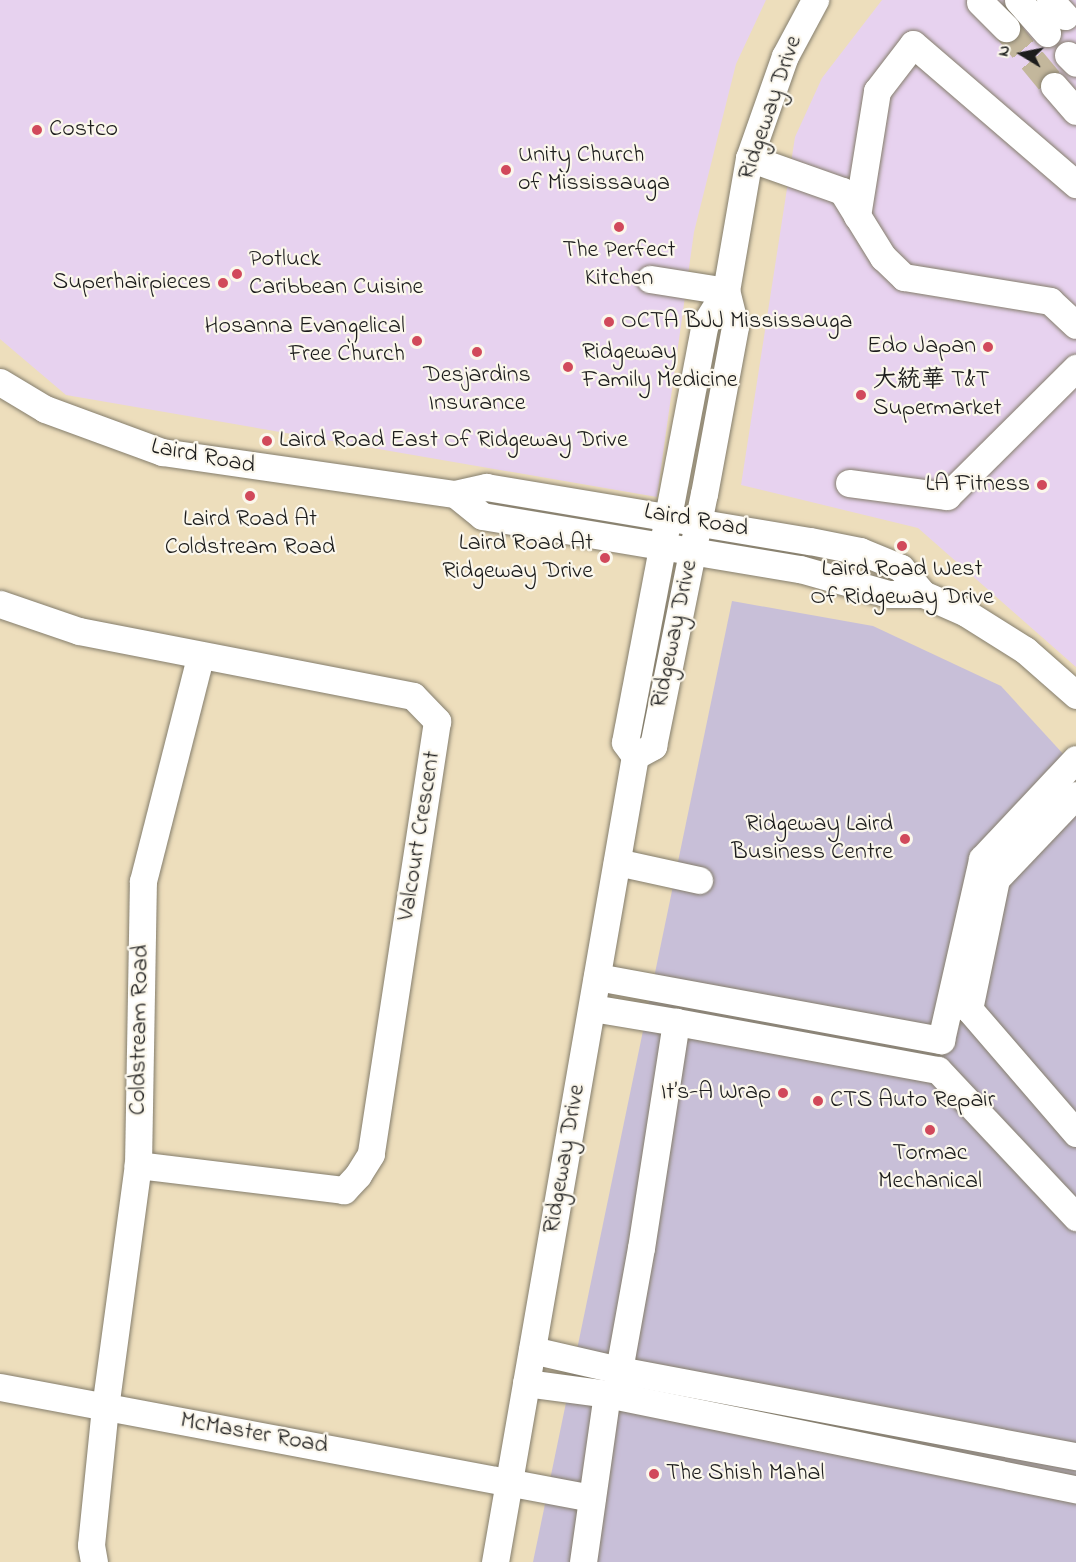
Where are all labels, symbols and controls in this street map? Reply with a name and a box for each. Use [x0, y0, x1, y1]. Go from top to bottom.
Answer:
north arrow [992, 24, 1052, 84]
street label: Ridgeway Drive [733, 32, 809, 184]
text: N [992, 43, 1017, 58]
place label: Costco [49, 116, 118, 144]
marker: Costco [30, 123, 44, 137]
place label: Unity Church of Mississauga [518, 142, 670, 198]
marker: Unity Church of Mississauga [499, 163, 513, 177]
marker: The Perfect Kitchen [612, 220, 626, 234]
place label: The Perfect Kitchen [562, 237, 676, 293]
place label: Potluck Caribbean Cuisine [249, 246, 423, 302]
marker: Potluck Caribbean Cuisine [230, 267, 244, 281]
place label: Superhairpieces [53, 269, 211, 297]
marker: Superhairpieces [216, 276, 230, 290]
place label: OCTA BJJ Mississauga [621, 308, 853, 336]
place label: Hosanna Evangelical Free Church [205, 313, 405, 369]
marker: OCTA BJJ Mississauga [602, 315, 616, 329]
place label: Edo Japan [867, 333, 976, 361]
marker: Hosanna Evangelical Free Church [410, 334, 424, 348]
place label: Ridgeway Family Medicine [582, 339, 738, 395]
marker: Edo Japan [981, 340, 995, 354]
marker: Desjardins Insurance [470, 345, 484, 359]
marker: Ridgeway Family Medicine [559, 358, 577, 376]
place label: Desjardins Insurance [423, 362, 531, 418]
place label: 大統華 T&T Supermarket [873, 367, 1002, 423]
marker: 大統華 T&T Supermarket [854, 388, 868, 402]
place label: Laird Road East Of Ridgeway Drive [279, 427, 628, 455]
street label: Laird Road [149, 433, 257, 481]
marker: Laird Road East Of Ridgeway Drive [260, 434, 274, 448]
place label: LA Fitness [925, 471, 1030, 499]
marker: LA Fitness [1035, 478, 1049, 492]
marker: Laird Road At Coldstream Road [243, 489, 257, 503]
street label: Laird Road [642, 498, 750, 544]
place label: Laird Road At Coldstream Road [165, 506, 335, 562]
place label: Laird Road At Ridgeway Drive [442, 530, 593, 586]
marker: Laird Road West Of Ridgeway Drive [895, 539, 909, 553]
marker: Laird Road At Ridgeway Drive [598, 551, 612, 565]
place label: Laird Road West Of Ridgeway Drive [810, 556, 994, 612]
street label: Ridgeway Drive [645, 557, 705, 711]
street label: Valcourt Crescent [392, 749, 448, 923]
place label: Ridgeway Laird Business Centre [732, 811, 893, 867]
marker: Ridgeway Laird Business Centre [898, 832, 912, 846]
street label: Coldstream Road [124, 944, 156, 1116]
place label: It’s-A Wrap [661, 1079, 771, 1107]
street label: Ridgeway Drive [538, 1082, 592, 1236]
marker: It’s-A Wrap [776, 1086, 790, 1100]
place label: CTS Auto Repair [830, 1087, 995, 1115]
marker: CTS Auto Repair [811, 1094, 825, 1108]
marker: Tormac Mechanical [923, 1123, 937, 1137]
place label: Tormac Mechanical [878, 1140, 982, 1196]
street label: McMaster Road [178, 1407, 330, 1461]
place label: The Shish Mahal [666, 1460, 825, 1488]
marker: The Shish Mahal [647, 1467, 661, 1481]

